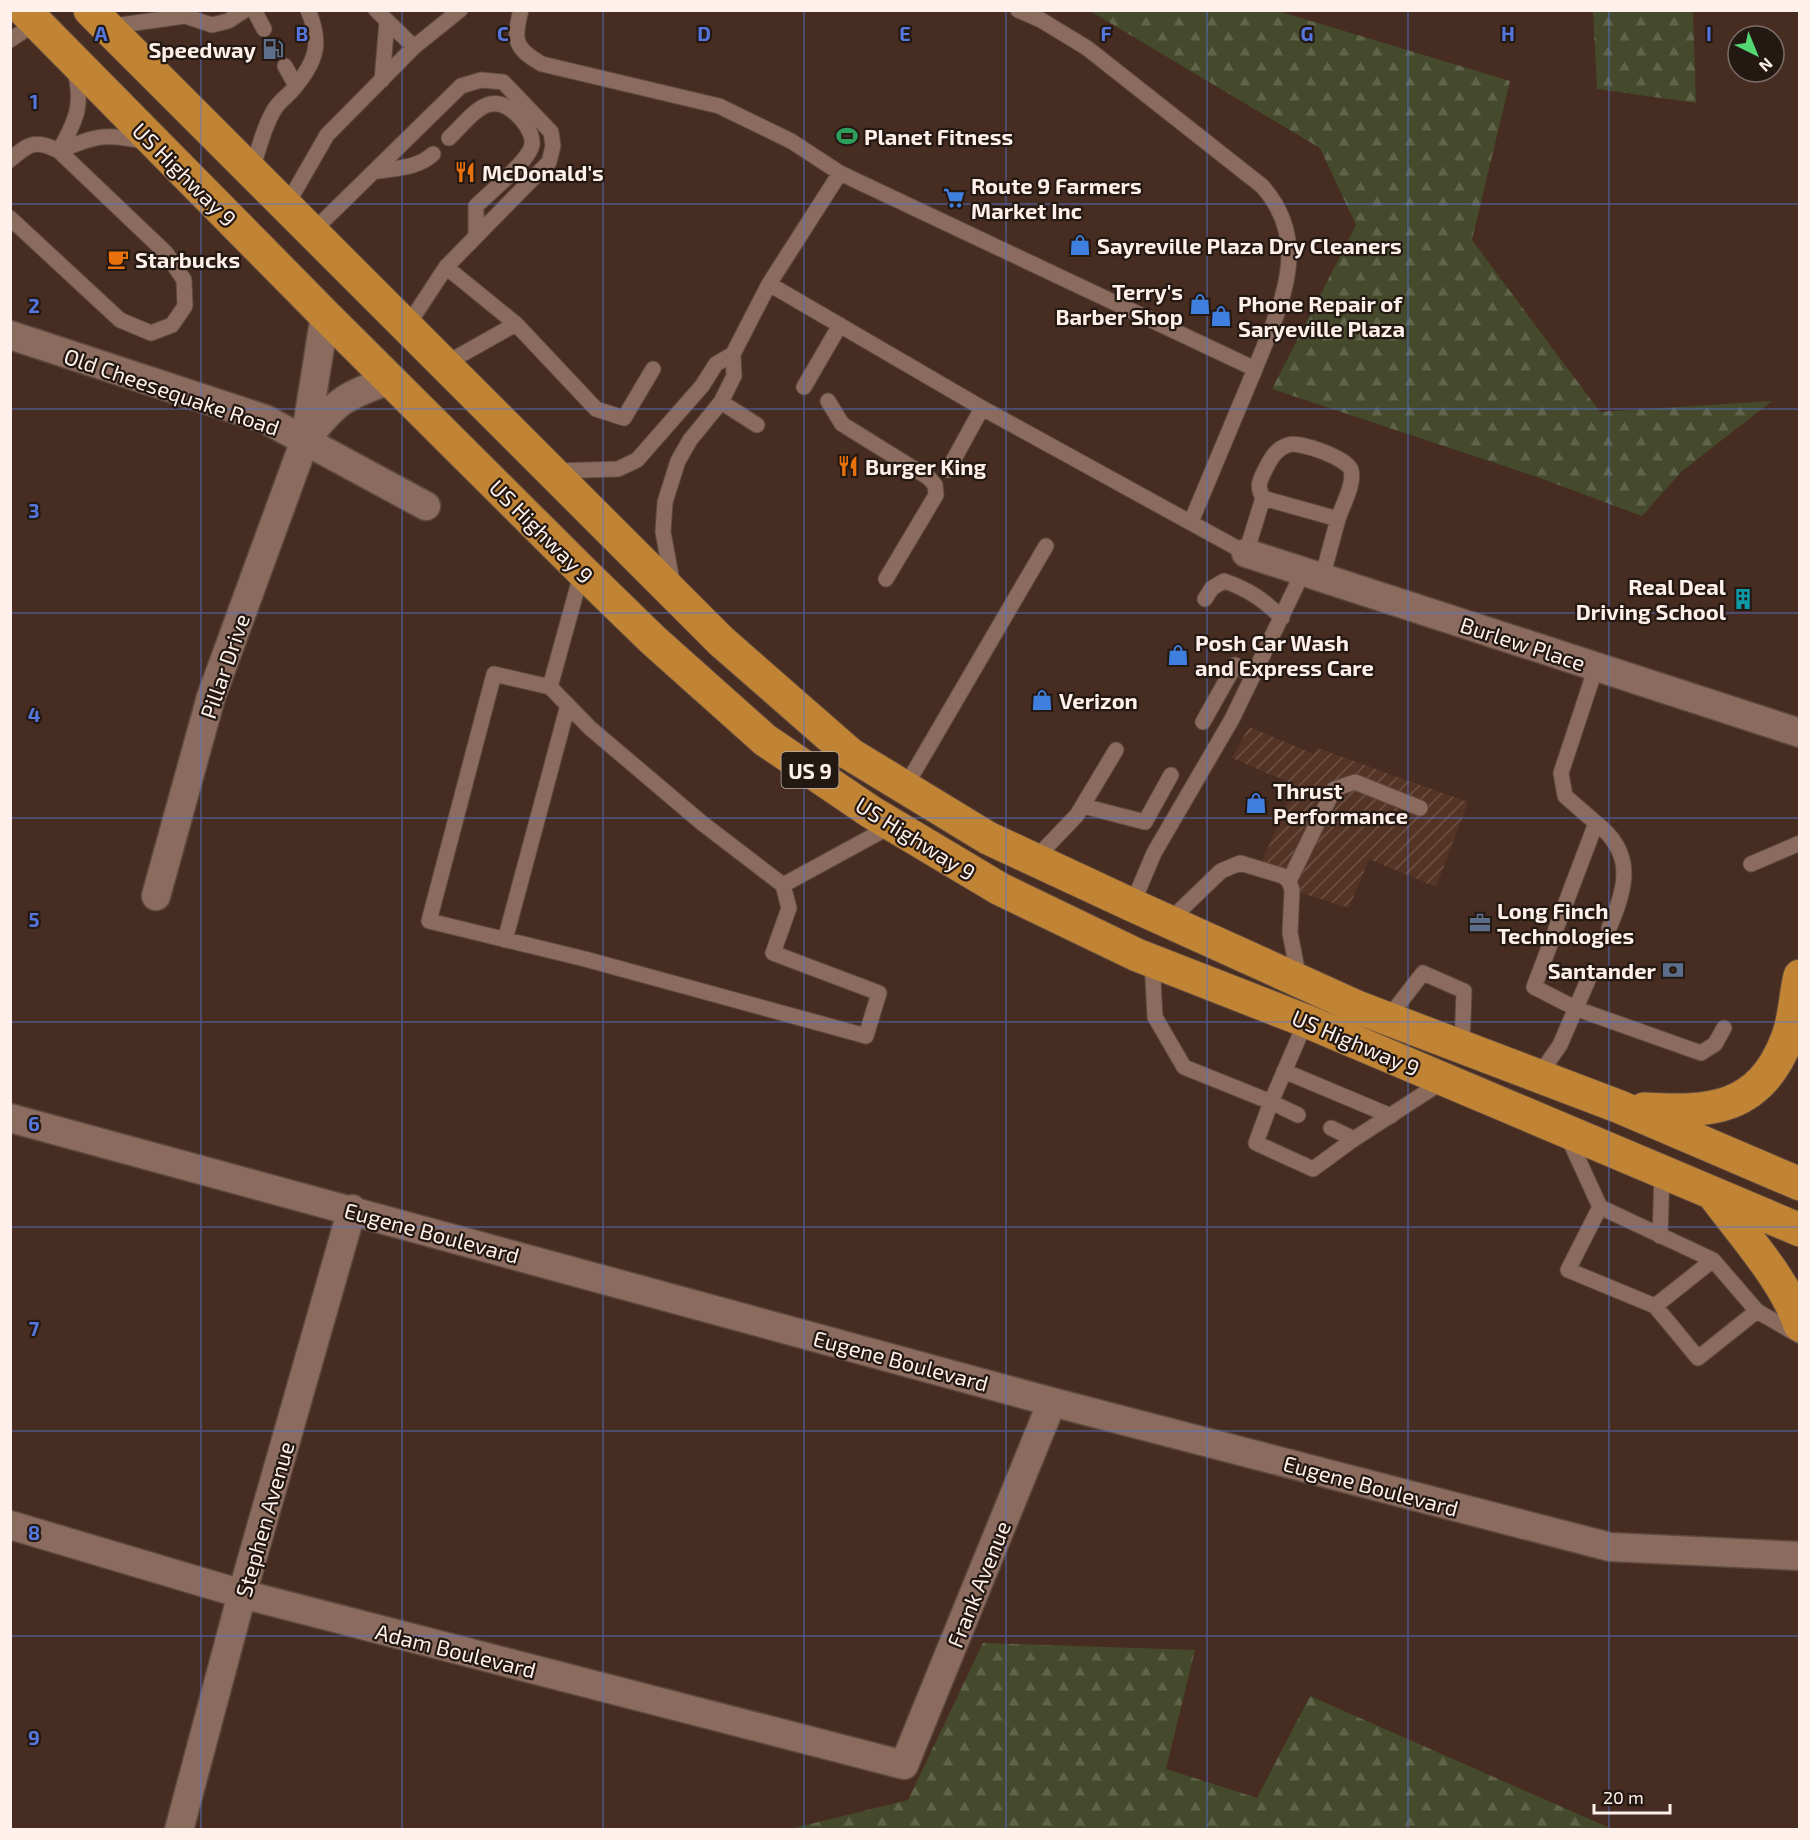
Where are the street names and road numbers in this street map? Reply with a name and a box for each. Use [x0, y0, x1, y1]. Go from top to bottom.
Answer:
street label: US Highway 9 [128, 117, 242, 231]
street label: Old Cheesequake Road [61, 342, 283, 440]
street label: US Highway 9 [485, 474, 599, 588]
street label: Pillar Drive [194, 610, 254, 722]
street label: Burlew Place [1457, 611, 1589, 675]
road number: US 9 [782, 752, 838, 788]
street label: US Highway 9 [851, 791, 981, 885]
street label: US Highway 9 [1288, 1003, 1424, 1081]
street label: Eugene Boulevard [342, 1196, 522, 1268]
street label: Eugene Boulevard [811, 1324, 991, 1396]
street label: Stephen Avenue [229, 1438, 299, 1600]
street label: Eugene Boulevard [1281, 1449, 1461, 1521]
street label: Frank Avenue [941, 1517, 1015, 1651]
street label: Adam Boulevard [373, 1618, 539, 1682]

